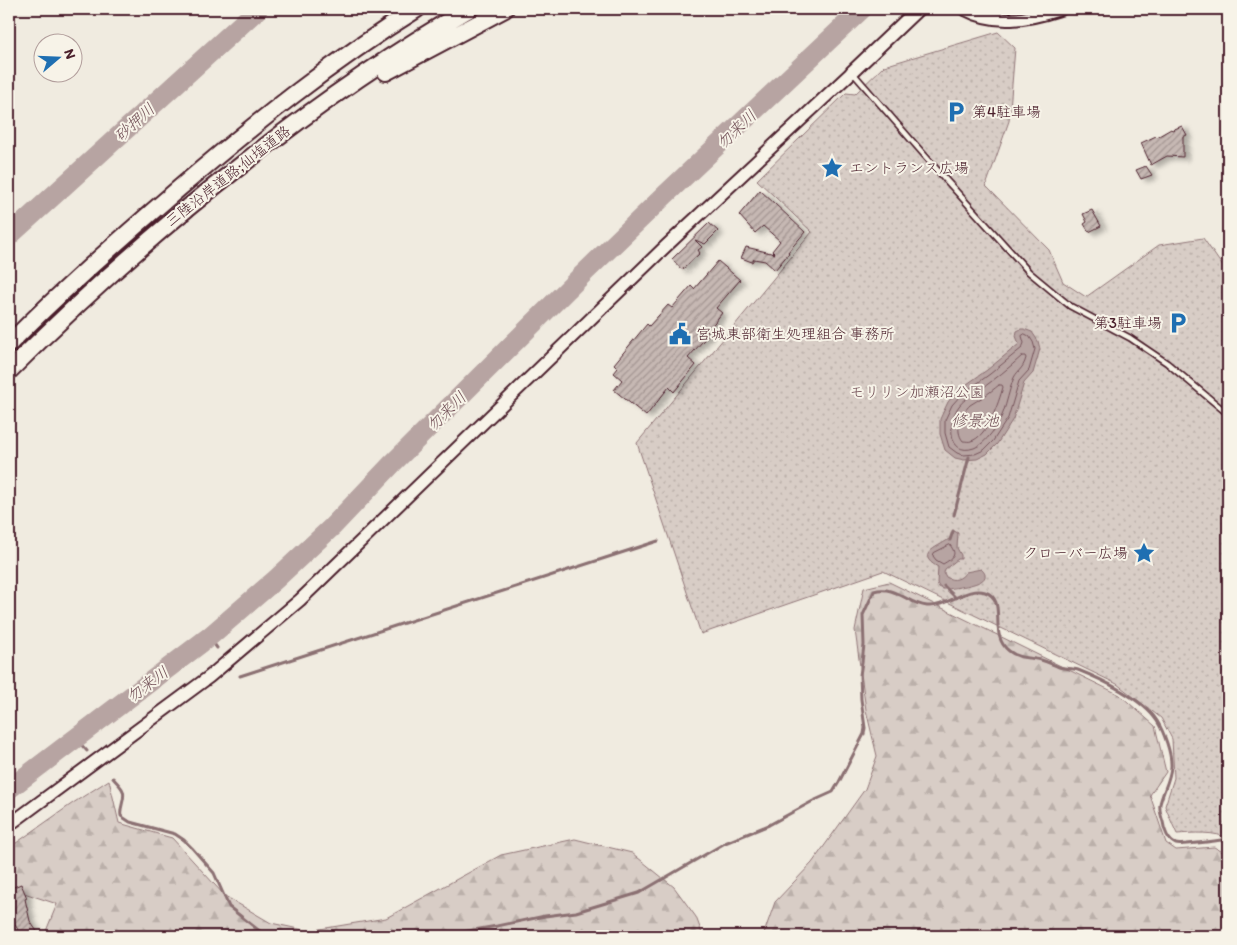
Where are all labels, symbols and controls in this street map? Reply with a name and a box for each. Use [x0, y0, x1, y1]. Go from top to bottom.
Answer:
north arrow [32, 32, 82, 82]
text: N [60, 47, 79, 61]
water label: 砂押川 [110, 99, 159, 145]
parking icon: 第4駐車場 [943, 99, 969, 125]
place label: 第4駐車場 [972, 103, 1041, 121]
water label: 勿来川 [712, 106, 760, 153]
street label: 三陸沿岸道路;仙塩道路 [162, 122, 294, 230]
place icon: エントランス広場 [819, 155, 845, 181]
place label: エントランス広場 [849, 159, 969, 177]
parking icon: 第3駐車場 [1165, 310, 1191, 336]
place label: 第3駐車場 [1094, 314, 1162, 332]
public building icon: 宮城東部衛生処理組合 事務所 [667, 321, 693, 347]
place label: 宮城東部衛生処理組合 事務所 [696, 325, 894, 343]
park label: モリリン加瀬沼公園 [849, 383, 985, 401]
water label: 勿来川 [423, 388, 470, 435]
water label: 修景池 [951, 411, 1000, 430]
place icon: クローバー広場 [1131, 540, 1157, 566]
place label: クローバー広場 [1023, 544, 1128, 562]
water label: 勿来川 [122, 662, 172, 706]

